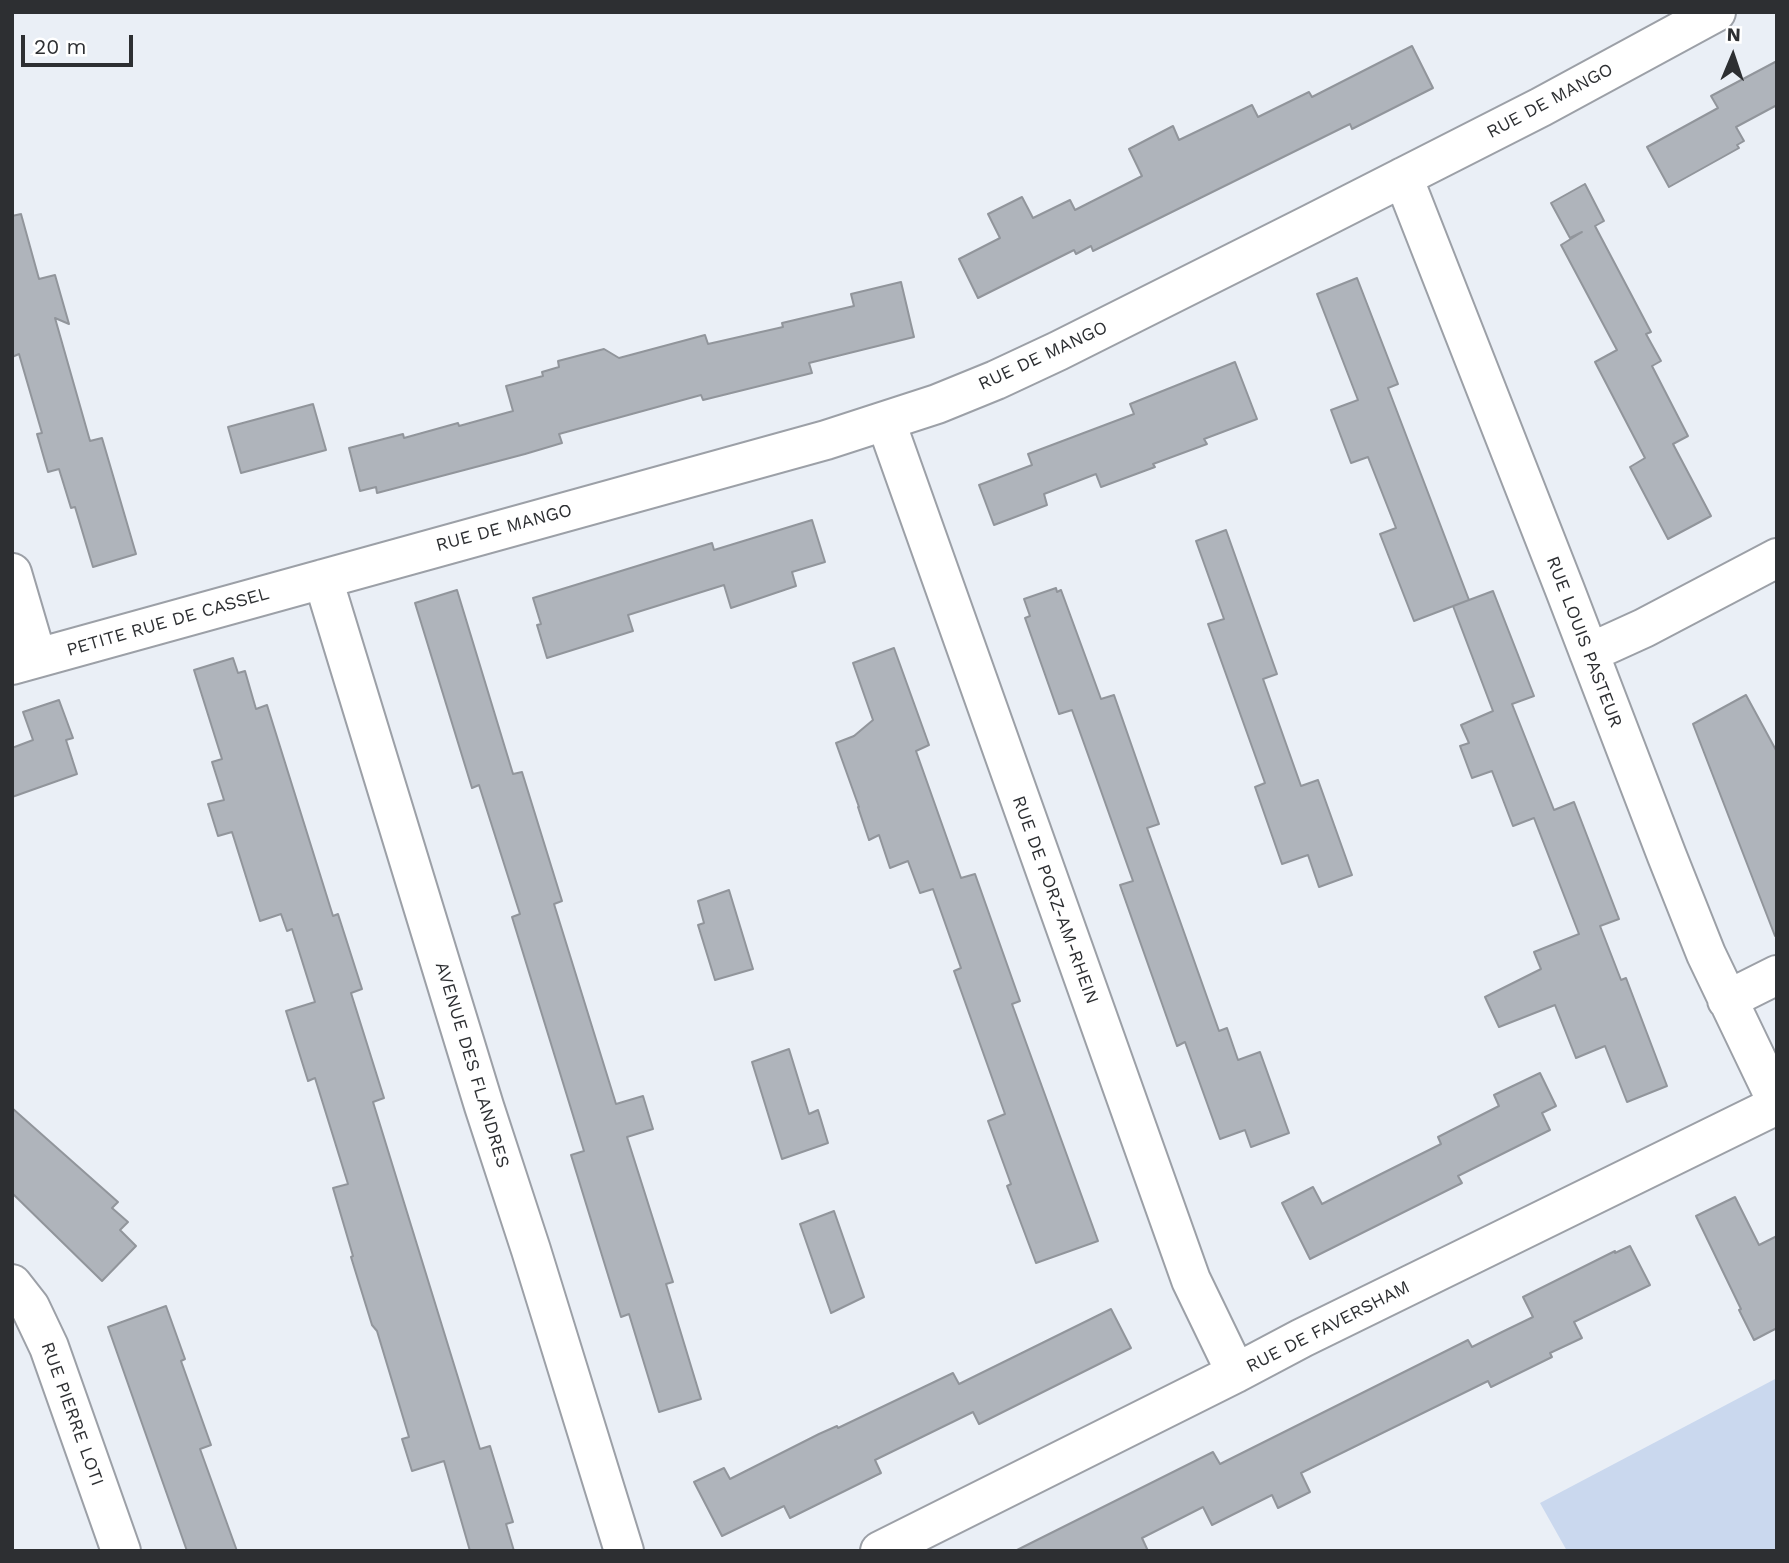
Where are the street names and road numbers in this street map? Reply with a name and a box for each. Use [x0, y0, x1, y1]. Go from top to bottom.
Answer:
street label: RUE DE MANGO [1483, 59, 1617, 143]
street label: RUE DE MANGO [975, 317, 1111, 395]
street label: RUE DE MANGO [434, 499, 574, 557]
street label: RUE LOUIS PASTEUR [1541, 553, 1627, 731]
street label: PETITE RUE DE CASSEL [64, 583, 272, 661]
street label: RUE DE PORZ-AM-RHEIN [1007, 793, 1103, 1007]
street label: AVENUE DES FLANDRES [430, 959, 514, 1171]
street label: RUE DE FAVERSHAM [1243, 1276, 1413, 1378]
street label: RUE PIERRE LOTI [36, 1339, 108, 1489]

